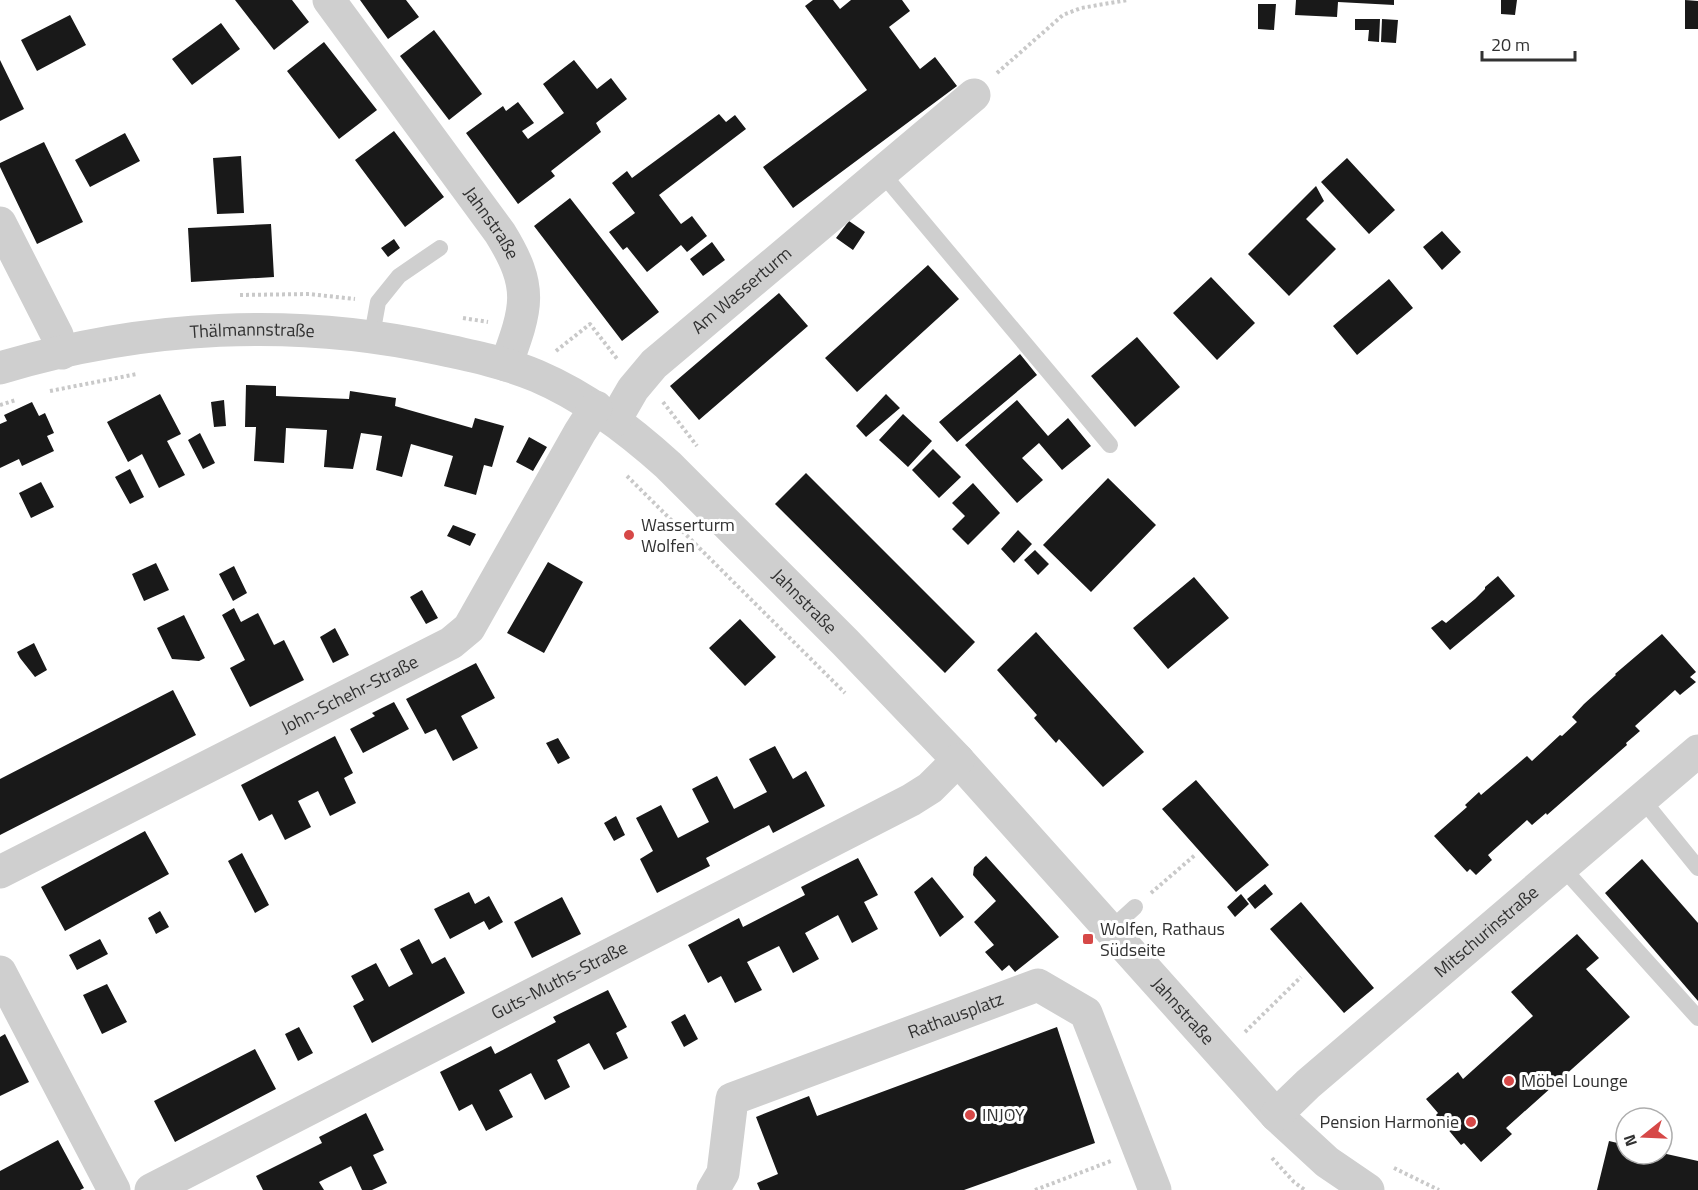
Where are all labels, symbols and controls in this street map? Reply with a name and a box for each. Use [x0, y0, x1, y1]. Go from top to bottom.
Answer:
scale bar [1482, 24, 1575, 62]
text: 20 m [1491, 31, 1530, 58]
street label: Jahnstraße [457, 181, 526, 264]
street label: Am Wasserturm [685, 240, 797, 340]
street label: Thälmannstraße [189, 315, 316, 345]
place label: Wasserturm Wolfen [641, 511, 735, 559]
marker: Wasserturm Wolfen [622, 528, 636, 542]
street label: Jahnstraße [766, 562, 844, 640]
street label: John-Schehr-Straße [276, 648, 423, 740]
street label: Mitschurinstraße [1428, 879, 1544, 984]
place label: Wolfen, Rathaus Südseite [1100, 915, 1225, 963]
marker: Wolfen, Rathaus Südseite [1081, 932, 1095, 946]
street label: Guts-Muths-Straße [486, 934, 632, 1026]
street label: Jahnstraße [1146, 971, 1221, 1051]
street label: Rathausplatz [904, 985, 1007, 1045]
place label: Möbel Lounge [1521, 1067, 1628, 1094]
marker: Möbel Lounge [1502, 1074, 1516, 1088]
place label: INJOY [982, 1101, 1025, 1128]
north arrow [1614, 1106, 1674, 1166]
marker: INJOY [963, 1108, 977, 1122]
place label: Pension Harmonie [1320, 1108, 1459, 1135]
marker: Pension Harmonie [1464, 1115, 1478, 1129]
text: N [1617, 1132, 1643, 1150]

